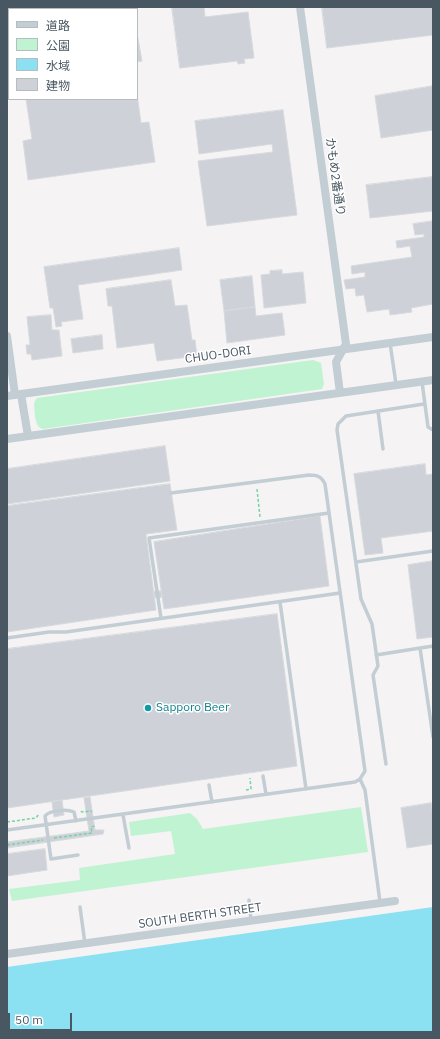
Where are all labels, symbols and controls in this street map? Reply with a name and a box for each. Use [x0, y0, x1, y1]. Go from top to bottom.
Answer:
legend [8, 8, 138, 100]
text: 道路 [46, 18, 70, 33]
text: 公園 [46, 38, 70, 53]
text: 水域 [46, 58, 70, 73]
text: 建物 [46, 78, 70, 93]
street label: かもめ2番通り [322, 137, 348, 217]
street label: CHUO-DORI [184, 343, 252, 367]
place label: Sapporo Beer [156, 701, 229, 715]
marker: Sapporo Beer [143, 703, 153, 713]
street label: SOUTH BERTH STREET [137, 900, 263, 932]
scale bar [10, 1005, 74, 1031]
text: 50 m [15, 1012, 43, 1027]

